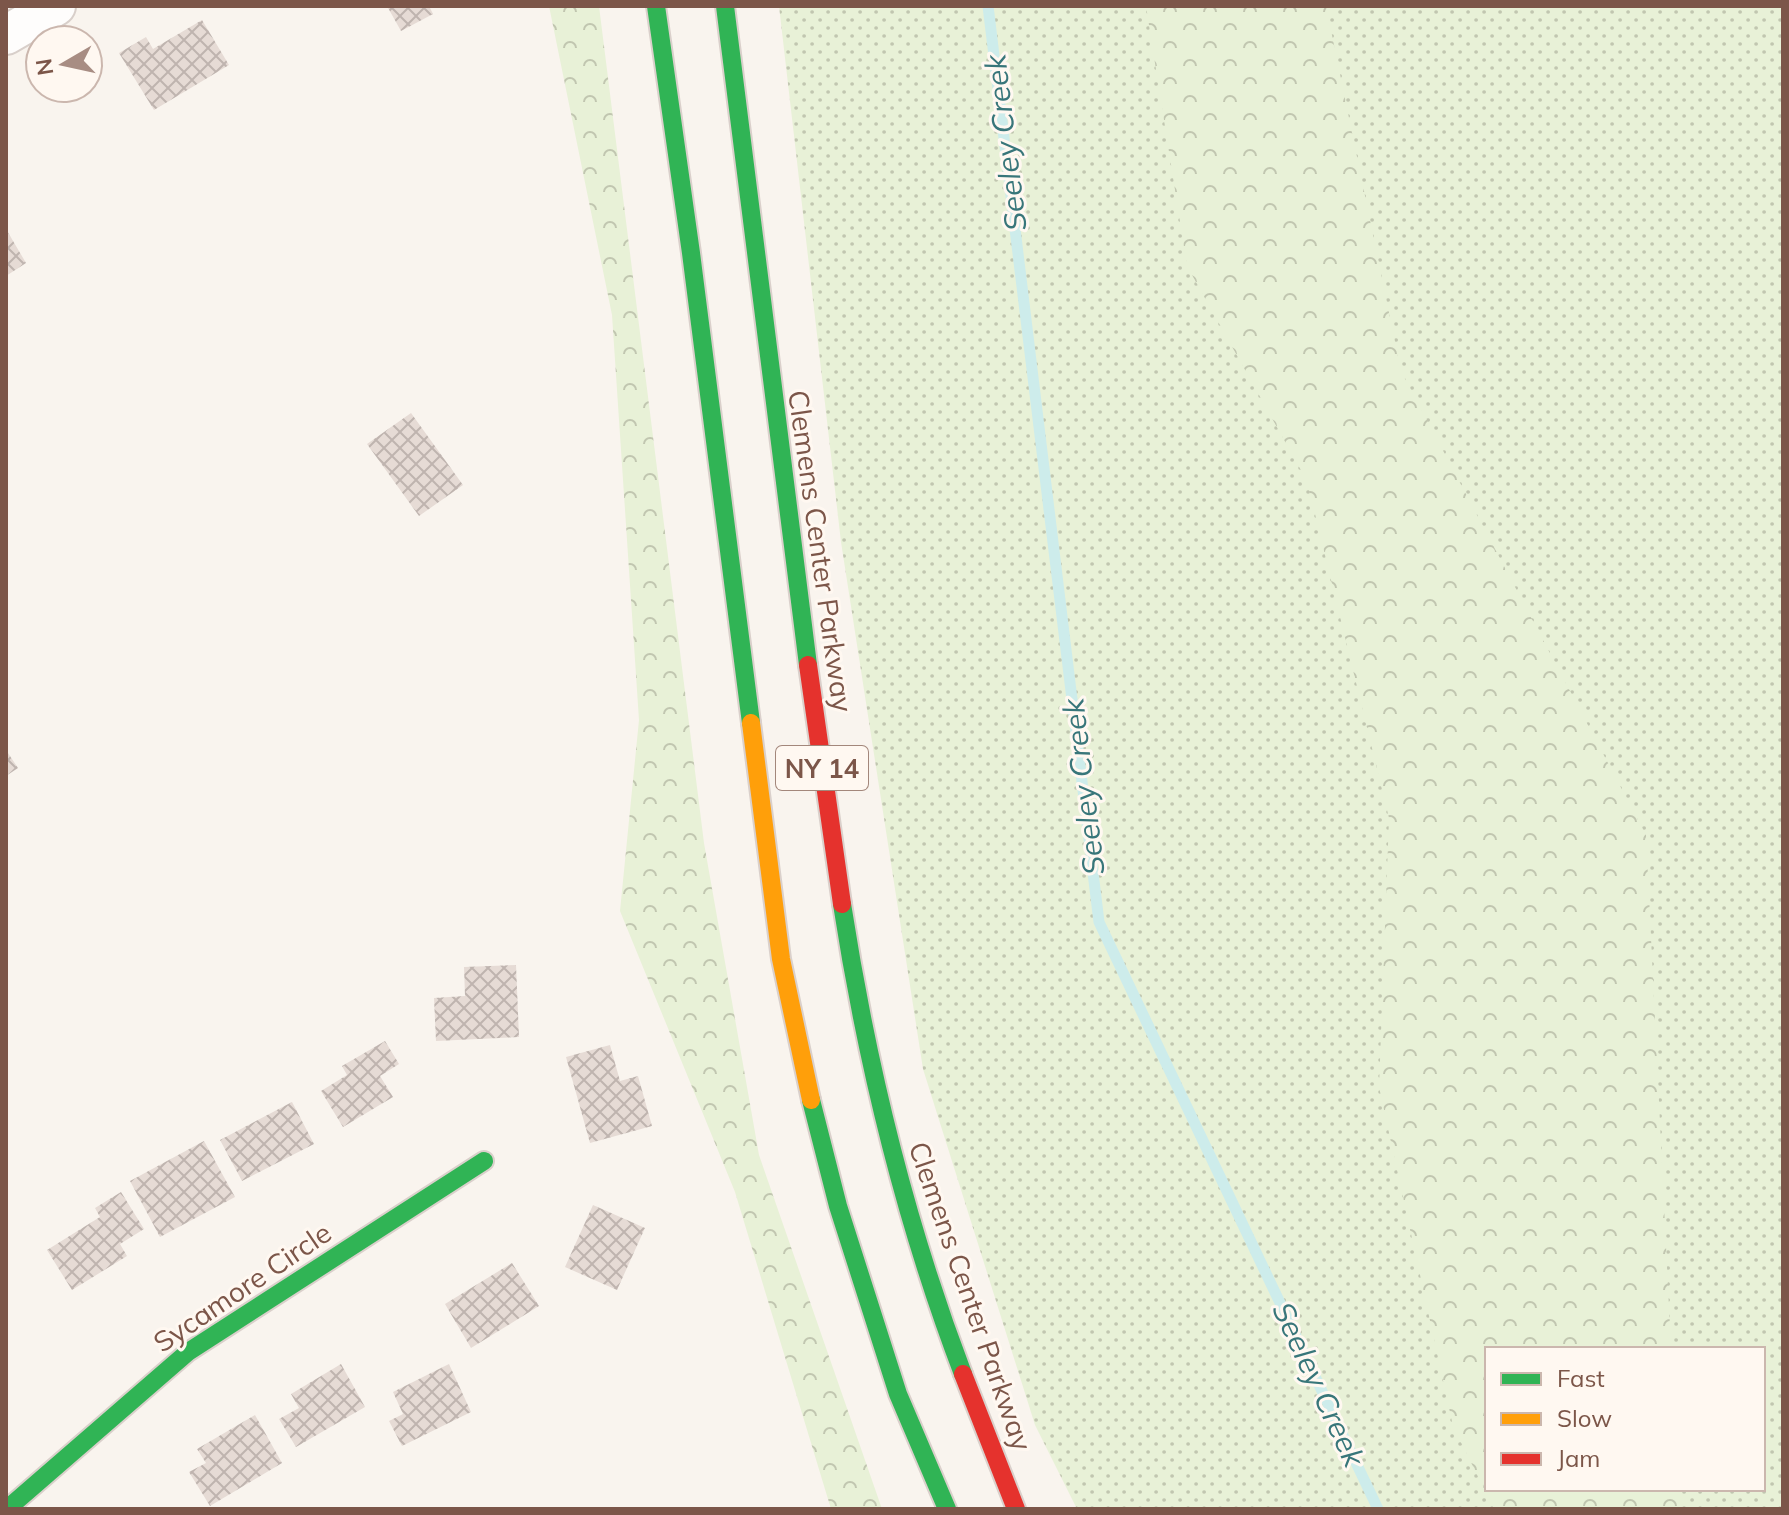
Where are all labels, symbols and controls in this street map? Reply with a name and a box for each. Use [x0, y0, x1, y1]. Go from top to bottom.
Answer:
north arrow [24, 24, 104, 104]
water label: Seeley Creek [975, 51, 1035, 233]
text: N [29, 57, 59, 78]
street label: Clemens Center Parkway [781, 388, 861, 714]
water label: Seeley Creek [1053, 695, 1113, 877]
road number: NY 14 [776, 746, 868, 790]
street label: Clemens Center Parkway [902, 1137, 1040, 1455]
street label: Sycamore Circle [146, 1215, 338, 1359]
water label: Seeley Creek [1264, 1295, 1374, 1474]
legend [1485, 1347, 1765, 1491]
text: Fast [1557, 1363, 1605, 1393]
text: Slow [1557, 1403, 1612, 1433]
text: Jam [1557, 1443, 1600, 1473]

